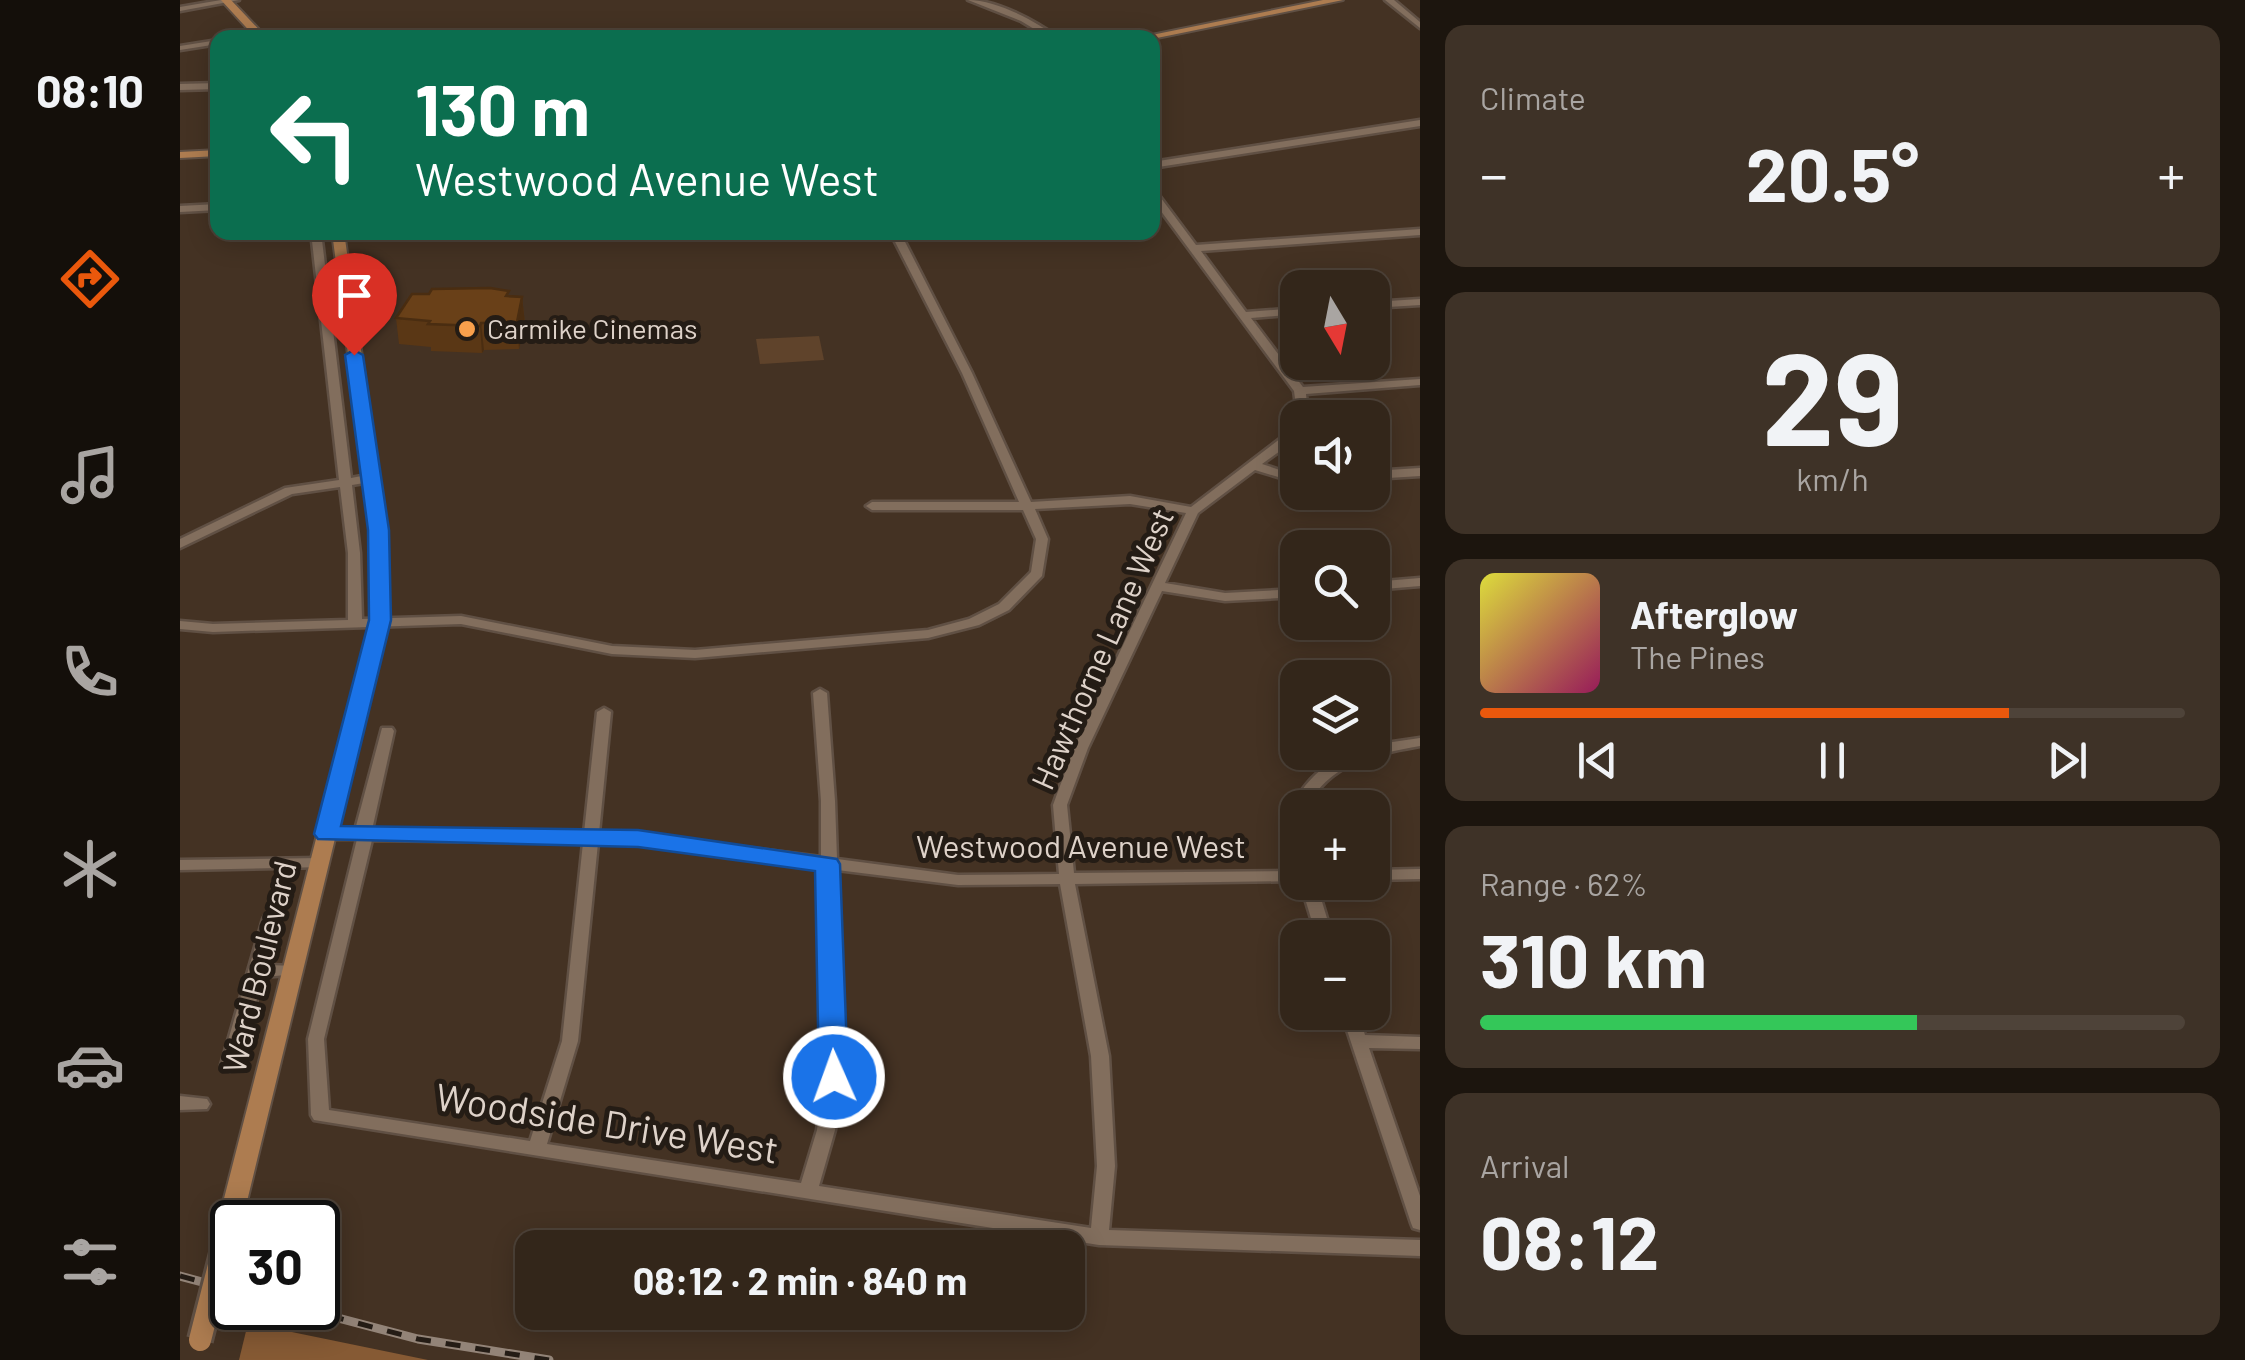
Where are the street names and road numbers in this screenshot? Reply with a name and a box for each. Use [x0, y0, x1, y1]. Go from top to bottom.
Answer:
street label: Hawthorne Lane West [1022, 502, 1180, 795]
street label: Westwood Avenue West [916, 826, 1246, 864]
street label: Ward Boulevard [213, 857, 303, 1076]
street label: Woodside Drive West [433, 1072, 782, 1172]

